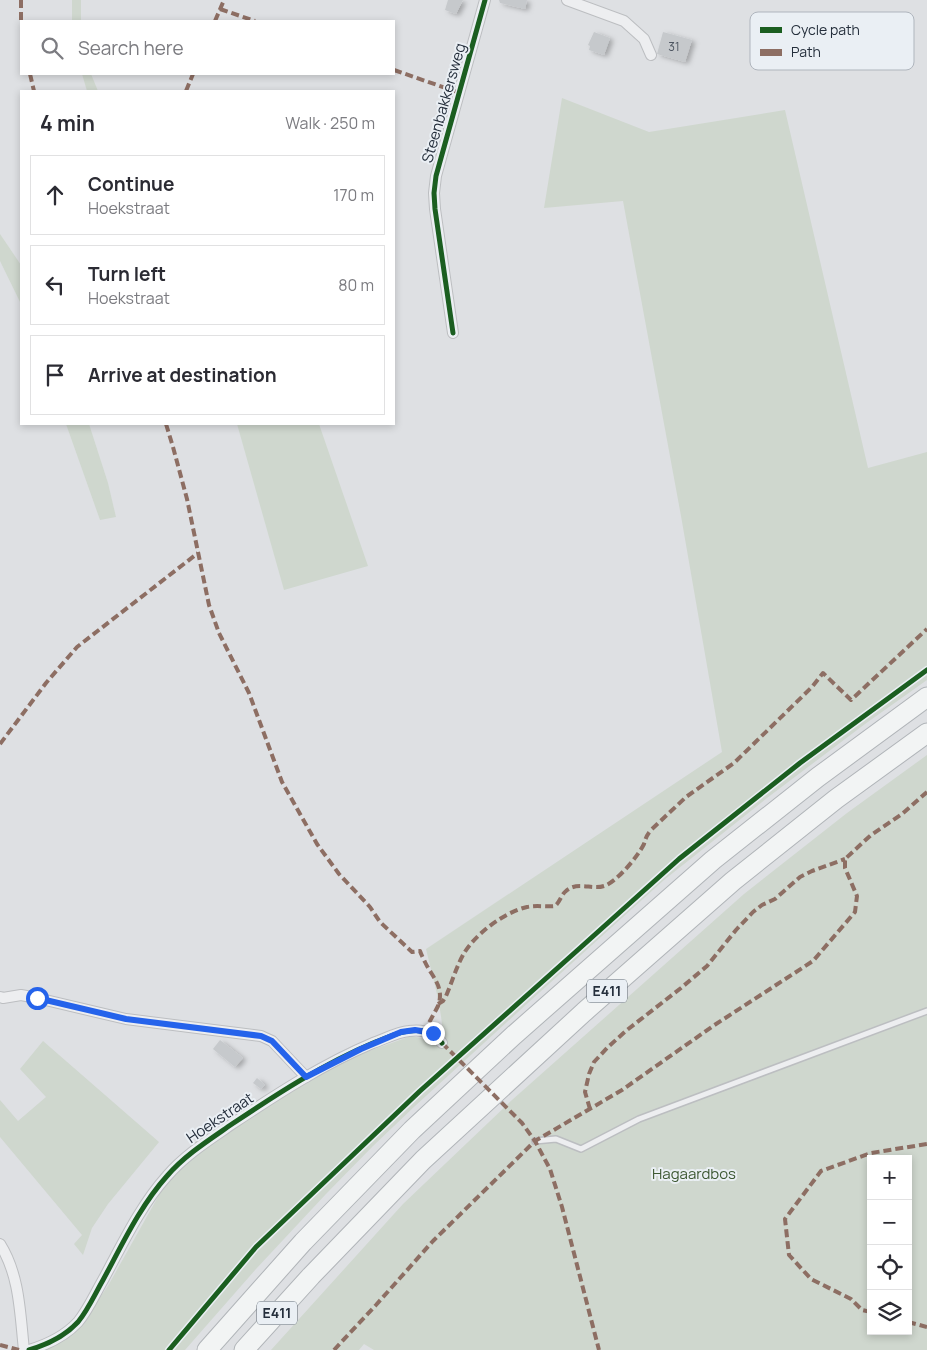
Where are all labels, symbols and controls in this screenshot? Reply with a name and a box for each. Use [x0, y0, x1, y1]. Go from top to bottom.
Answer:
legend [750, 12, 914, 70]
search box [20, 20, 395, 75]
text: Cycle path [791, 20, 860, 39]
icon: search [38, 34, 66, 62]
text: Search here [78, 35, 184, 61]
house number: 31 [668, 38, 680, 55]
street label: Steenbakkersweg [416, 41, 471, 165]
text: Path [791, 42, 821, 61]
text: 4 min [40, 109, 95, 137]
text: Walk · 250 m [285, 112, 375, 134]
text: Continue [88, 171, 174, 197]
icon: ahead [41, 181, 69, 209]
text: 170 m [333, 184, 374, 206]
text: Hoekstraat [88, 197, 170, 219]
text: Turn left [88, 261, 166, 287]
icon: left [41, 271, 69, 299]
text: 80 m [338, 274, 374, 296]
text: Hoekstraat [88, 287, 170, 309]
icon: arrive [41, 361, 69, 389]
text: Arrive at destination [88, 362, 277, 388]
road number: E411 [587, 979, 627, 1002]
route start [26, 987, 49, 1010]
route end [422, 1022, 445, 1045]
street label: Hoekstraat [182, 1087, 257, 1148]
map controls [867, 1155, 912, 1335]
button: + [867, 1155, 912, 1200]
park label: Hagaardbos [652, 1163, 736, 1184]
button: − [867, 1200, 912, 1245]
button: locate [867, 1245, 912, 1290]
button: layers [867, 1290, 912, 1335]
road number: E411 [257, 1302, 297, 1325]

